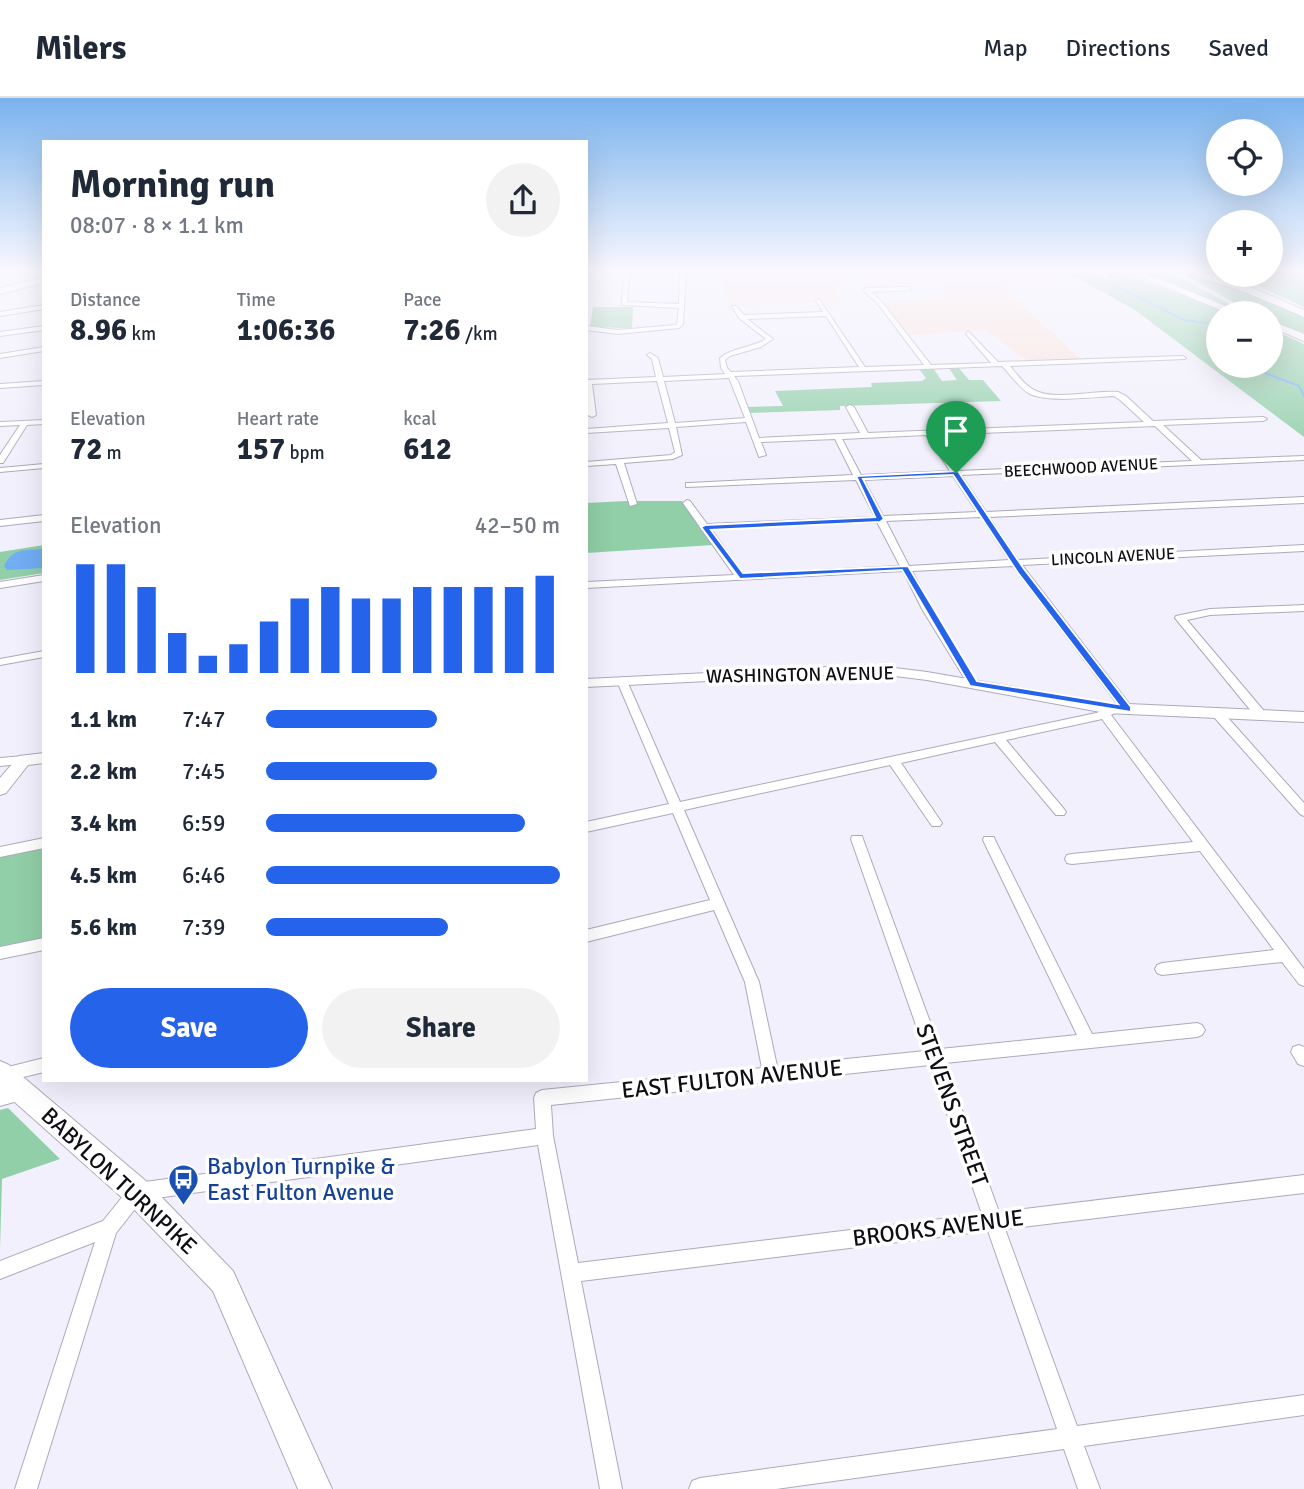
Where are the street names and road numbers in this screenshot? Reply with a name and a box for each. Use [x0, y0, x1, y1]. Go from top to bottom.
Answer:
street label: BEECHWOOD AVENUE [1003, 454, 1159, 482]
street label: LINCOLN AVENUE [1050, 544, 1176, 570]
street label: WASHINGTON AVENUE [706, 661, 894, 689]
street label: STEVENS STREET [909, 1020, 995, 1191]
street label: EAST FULTON AVENUE [620, 1053, 844, 1105]
street label: BABYLON TURNPIKE [35, 1101, 203, 1261]
street label: BROOKS AVENUE [851, 1203, 1025, 1253]

